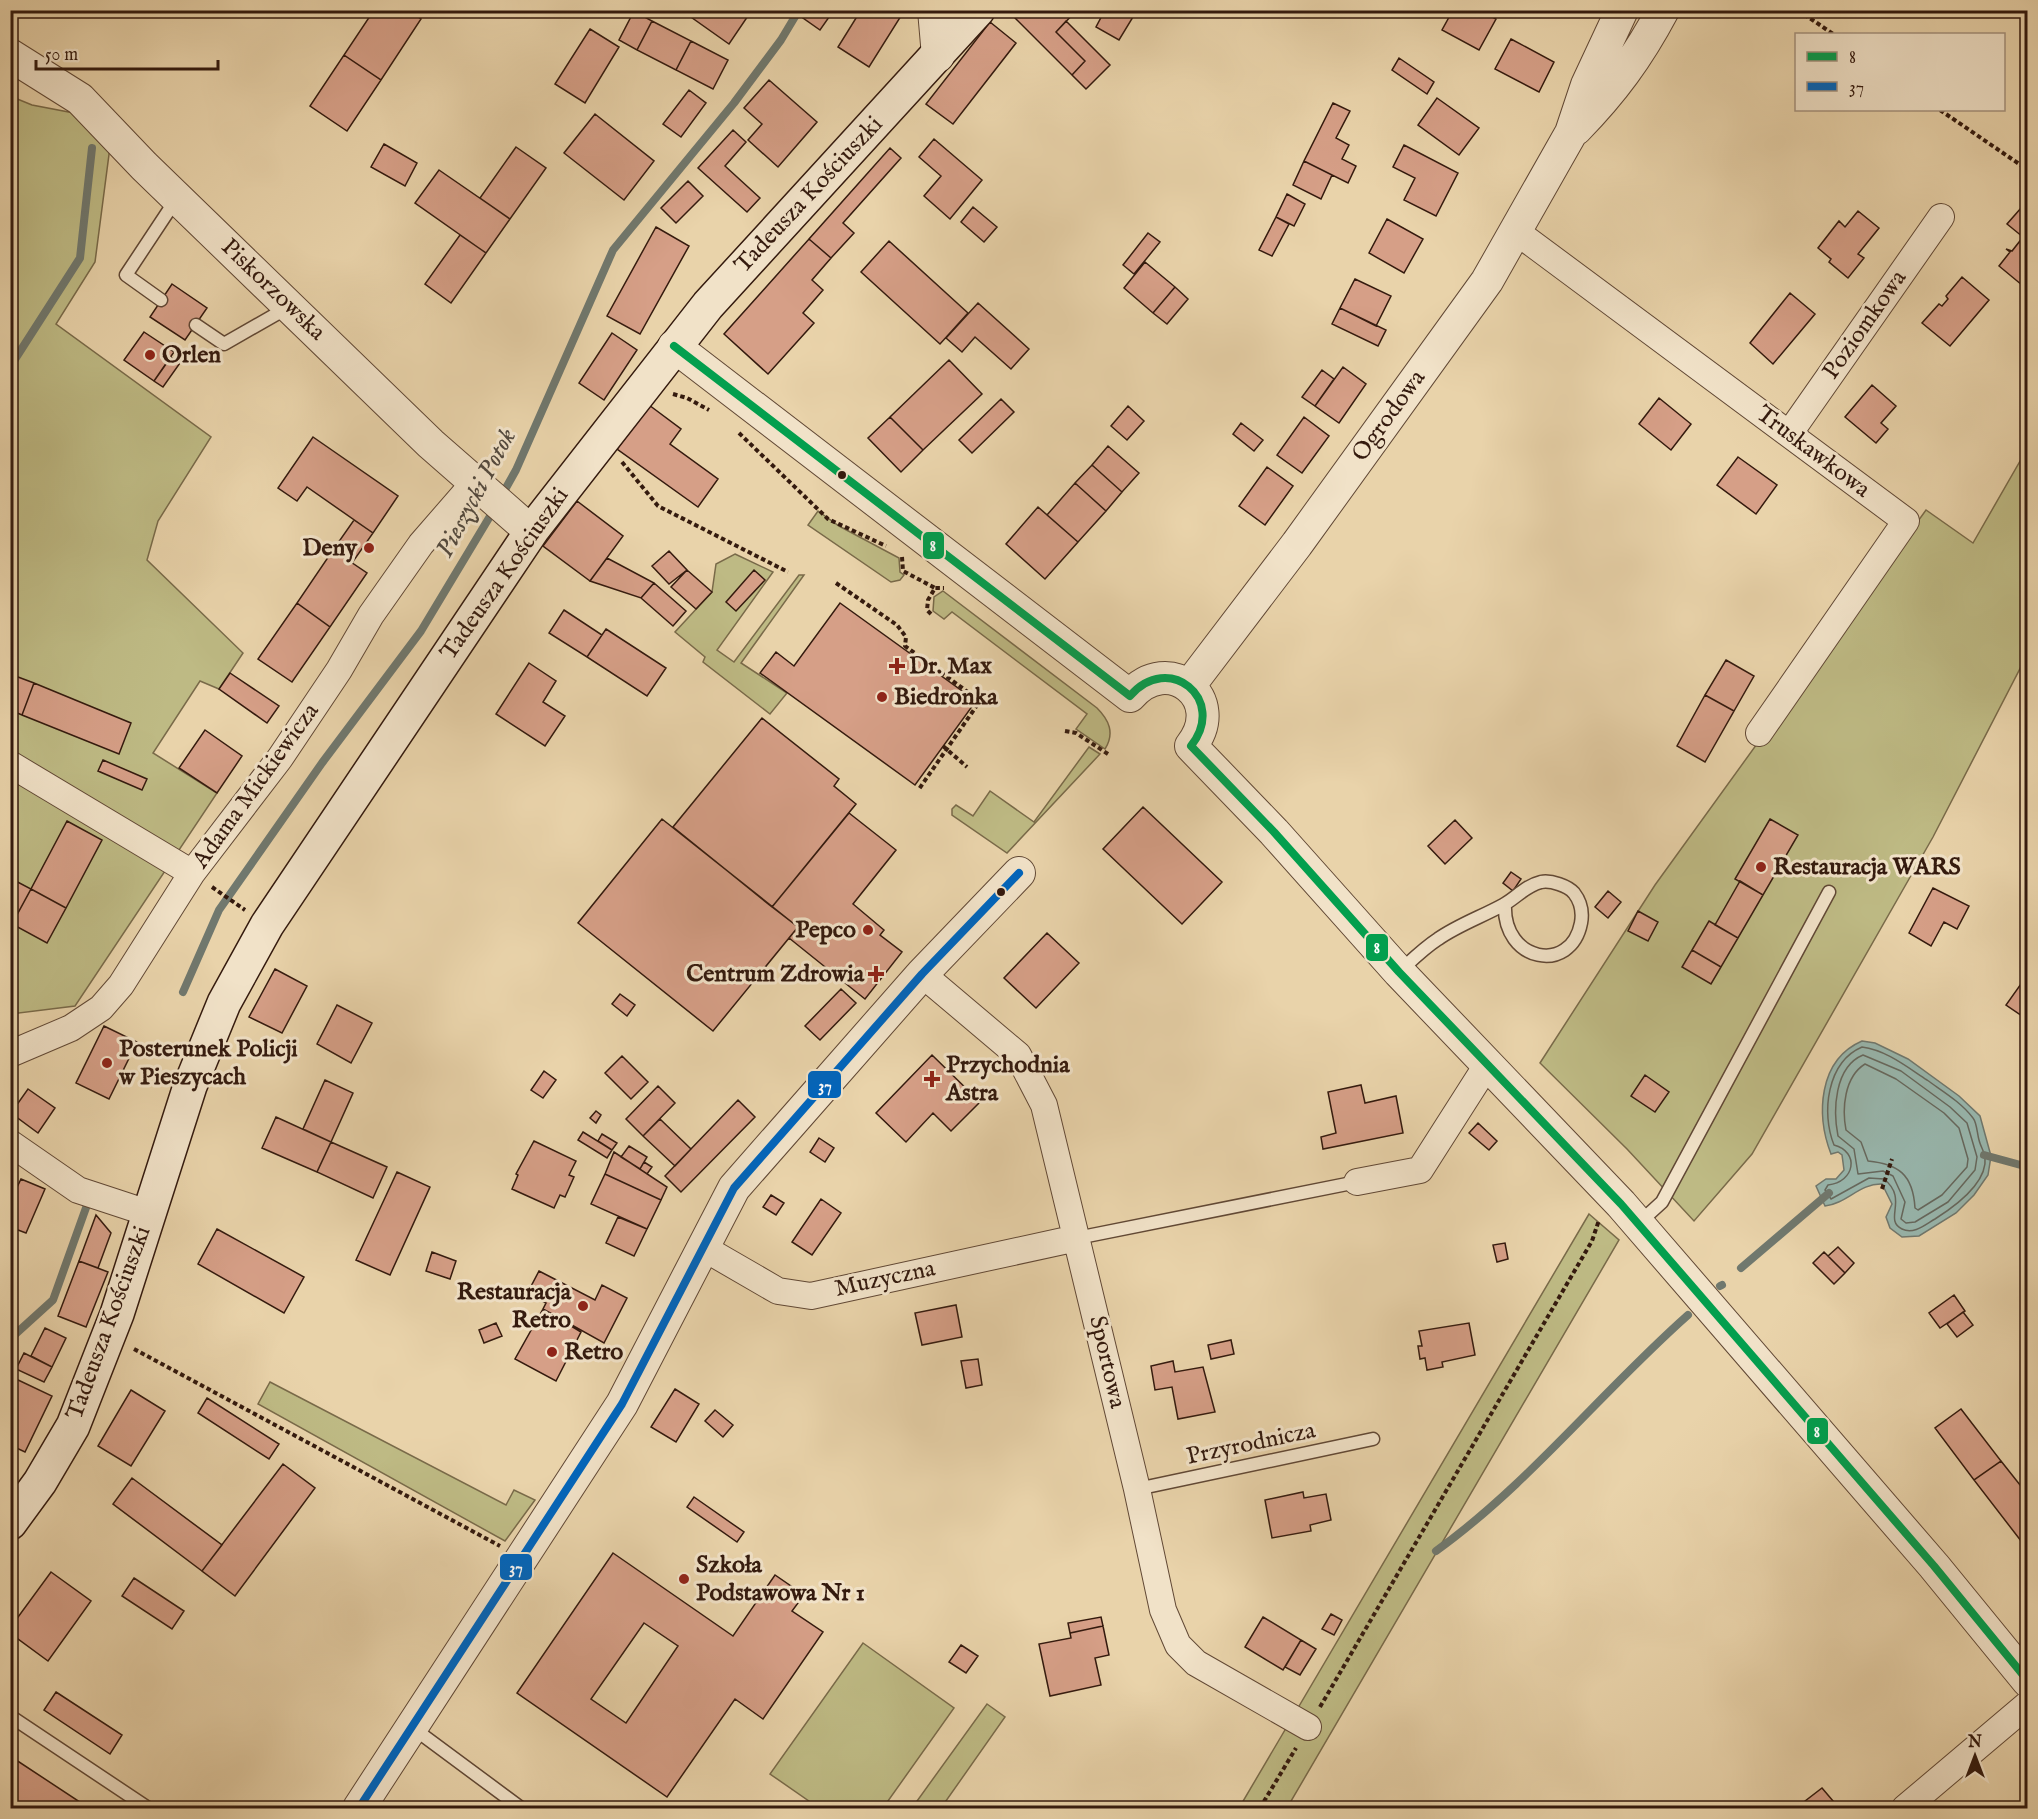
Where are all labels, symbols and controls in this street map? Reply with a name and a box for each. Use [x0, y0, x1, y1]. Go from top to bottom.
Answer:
scale bar [36, 33, 218, 71]
legend [1795, 33, 2005, 111]
text: 50 m [45, 44, 78, 67]
text: 8 [1849, 47, 1856, 70]
text: 37 [1849, 77, 1864, 100]
street label: Tadeusza Kościuszki [728, 110, 890, 280]
street label: Piskorzowska [214, 232, 333, 348]
street label: Poziomkowa [1816, 264, 1914, 386]
place label: Orlen [162, 340, 221, 371]
marker: Orlen [143, 348, 157, 362]
street label: Ogrodowa [1345, 363, 1433, 468]
street label: Truskawkowa [1750, 399, 1877, 505]
water label: Pieszycki Potok [428, 422, 524, 563]
unlabelled marker [836, 469, 848, 481]
street label: Tadeusza Kościuszki [434, 482, 576, 666]
line badge: 8 [922, 531, 945, 560]
place label: Deny [302, 533, 358, 564]
text: 8 [930, 537, 936, 557]
marker: Deny [362, 541, 376, 555]
place label: Dr. Max [909, 651, 992, 682]
marker: Dr. Max [890, 659, 904, 673]
place label: Biedronka [894, 682, 998, 713]
marker: Biedronka [875, 690, 889, 704]
street label: Adama Mickiewicza [185, 697, 327, 876]
place label: Restauracja WARS [1773, 852, 1961, 883]
marker: Restauracja WARS [1754, 860, 1768, 874]
unlabelled marker [995, 886, 1007, 898]
place label: Pepco [795, 915, 856, 946]
marker: Pepco [861, 923, 875, 937]
line badge: 8 [1365, 933, 1389, 962]
text: 8 [1374, 939, 1380, 959]
place label: Centrum Zdrowia [686, 959, 865, 990]
marker: Centrum Zdrowia [869, 967, 883, 981]
place label: Posterunek Policji w Pieszycach [118, 1034, 298, 1093]
place label: Przychodnia Astra [945, 1050, 1070, 1109]
marker: Posterunek Policji w Pieszycach [100, 1056, 114, 1070]
line badge: 37 [807, 1070, 842, 1099]
marker: Przychodnia Astra [923, 1070, 941, 1088]
text: 37 [818, 1077, 832, 1097]
street label: Tadeusza Kościuszki [60, 1222, 158, 1424]
street label: Muzyczna [832, 1253, 939, 1305]
place label: Restauracja Retro [457, 1277, 572, 1336]
marker: Restauracja Retro [576, 1299, 590, 1313]
street label: Sportowa [1081, 1313, 1133, 1412]
place label: Retro [564, 1337, 623, 1368]
marker: Retro [545, 1345, 559, 1359]
street label: Przyrodnicza [1184, 1415, 1319, 1473]
line badge: 8 [1806, 1417, 1829, 1445]
text: 8 [1814, 1423, 1820, 1443]
place label: Szkoła Podstawowa Nr 1 [696, 1550, 865, 1609]
line badge: 37 [499, 1553, 533, 1581]
text: 37 [509, 1559, 523, 1579]
marker: Szkoła Podstawowa Nr 1 [677, 1572, 691, 1586]
north arrow [1945, 1726, 2005, 1786]
text: N [1967, 1733, 1982, 1753]

